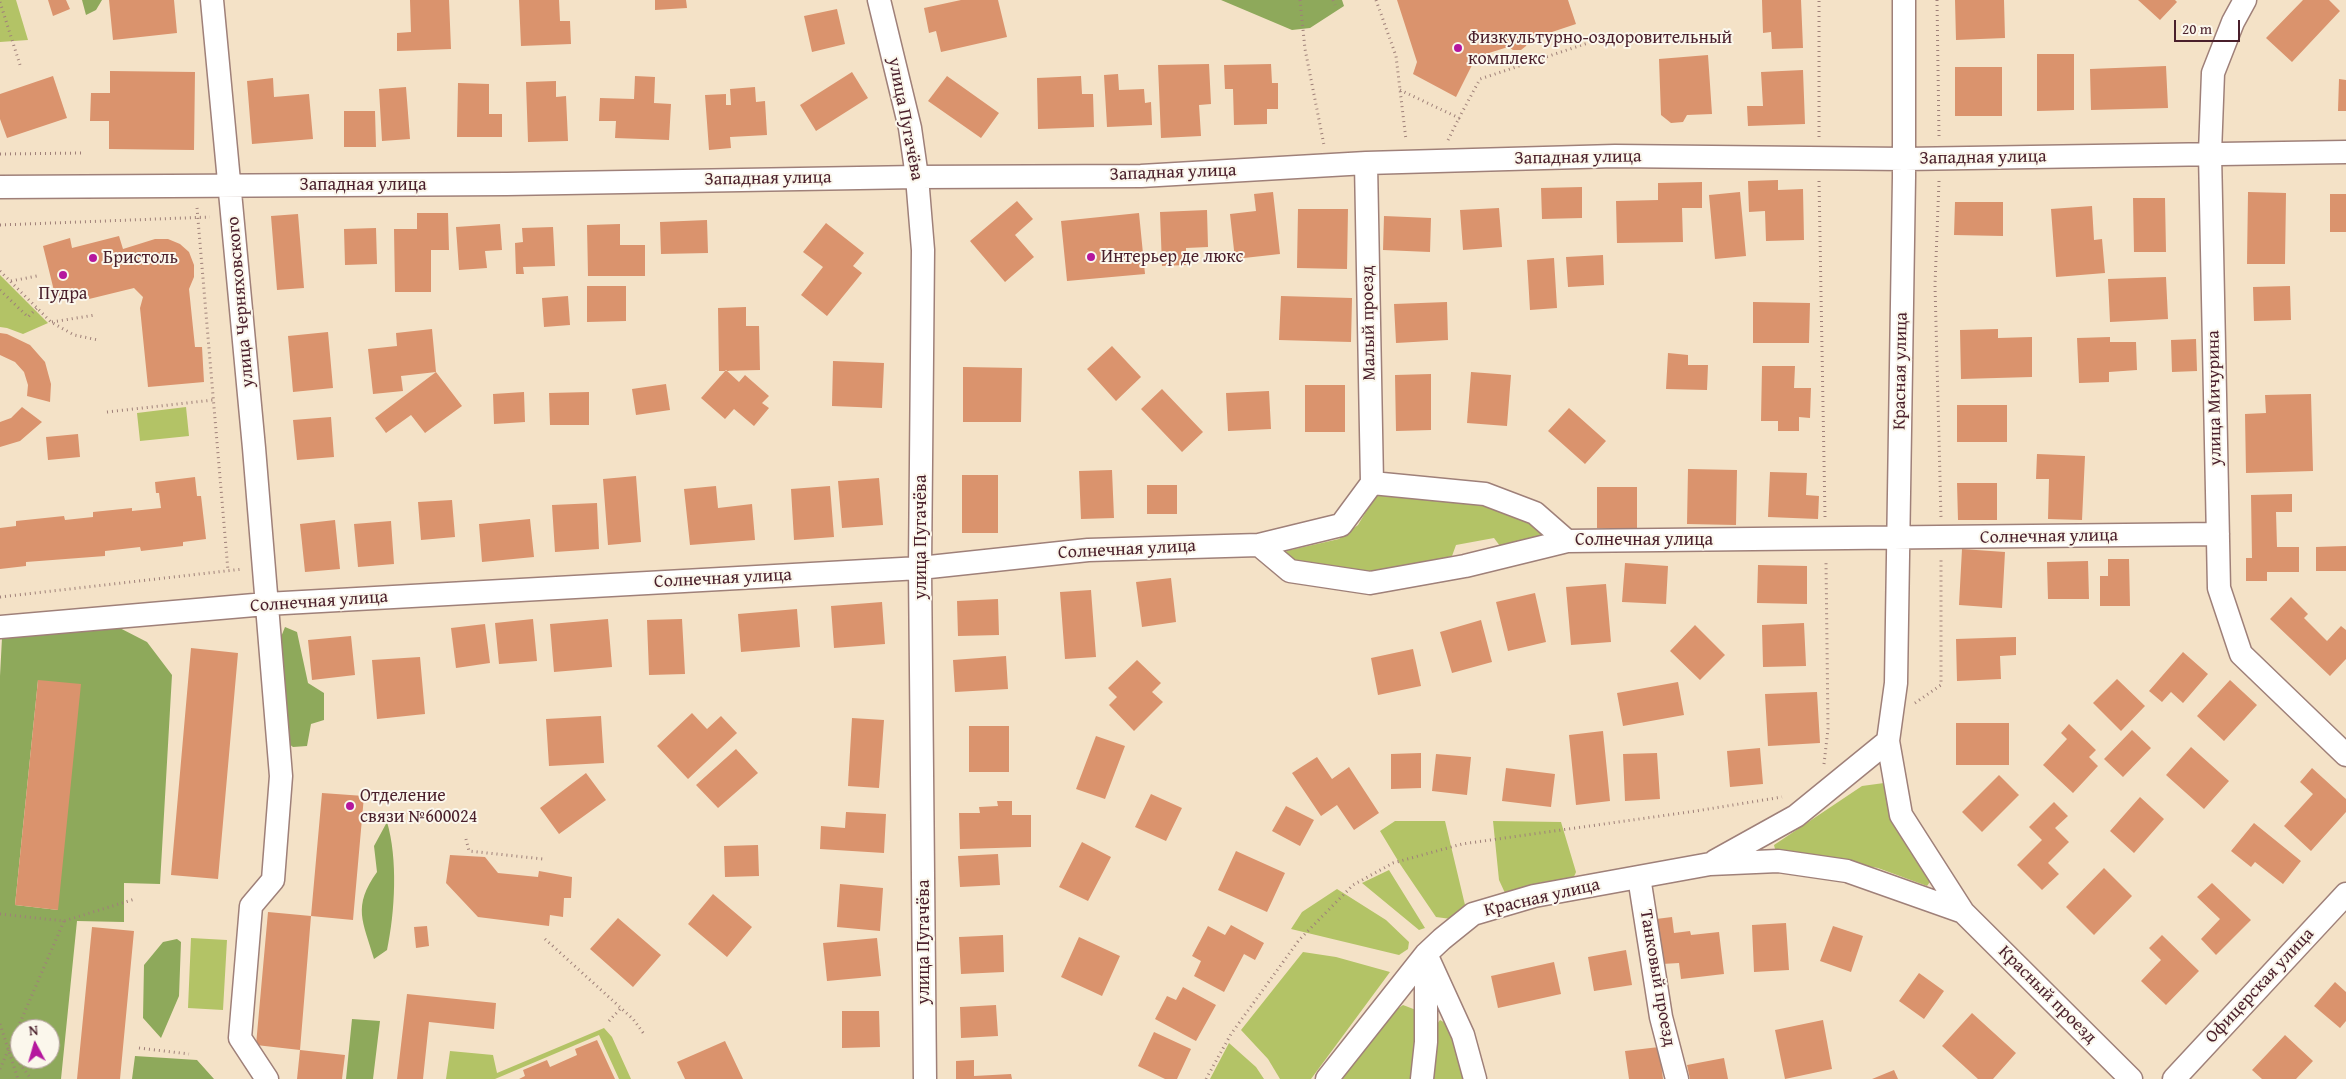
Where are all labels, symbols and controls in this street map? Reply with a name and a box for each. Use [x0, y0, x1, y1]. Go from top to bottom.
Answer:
scale bar [2176, 10, 2242, 42]
text: 20 m [2182, 18, 2212, 39]
place label: Физкультурно-оздоровительный комплекс [1468, 27, 1732, 70]
marker: Физкультурно-оздоровительный комплекс [1452, 42, 1464, 54]
street label: улица Пугачёва [882, 56, 928, 182]
street label: Западная улица [1514, 146, 1642, 170]
street label: Западная улица [1919, 146, 2047, 170]
street label: Западная улица [1109, 160, 1237, 186]
street label: Западная улица [704, 167, 832, 191]
street label: Западная улица [299, 174, 427, 196]
street label: улица Черняховского [223, 215, 259, 389]
place label: Интерьер де люкс [1101, 246, 1244, 268]
place label: Бристоль [103, 247, 178, 269]
marker: Интерьер де люкс [1085, 251, 1097, 263]
marker: Бристоль [87, 252, 99, 264]
street label: Малый проезд [1357, 265, 1381, 381]
marker: Пудра [57, 269, 69, 281]
place label: Пудра [39, 283, 87, 305]
street label: Красная улица [1889, 312, 1913, 430]
street label: улица Мичурина [2203, 330, 2227, 466]
street label: улица Пугачёва [910, 475, 932, 599]
street label: Солнечная улица [1980, 525, 2118, 549]
street label: Солнечная улица [1575, 529, 1713, 551]
street label: Солнечная улица [1057, 536, 1197, 564]
street label: Солнечная улица [653, 565, 793, 593]
street label: Солнечная улица [249, 586, 389, 618]
place label: Отделение связи №600024 [360, 785, 477, 828]
marker: Отделение связи №600024 [344, 800, 356, 812]
street label: Красная улица [1482, 874, 1602, 922]
street label: улица Пугачёва [913, 880, 935, 1004]
street label: Танковый проезд [1634, 908, 1680, 1048]
street label: Офицерская улица [2201, 924, 2319, 1048]
street label: Красный проезд [1993, 941, 2101, 1049]
north arrow [10, 1019, 60, 1069]
text: N [28, 1020, 39, 1041]

